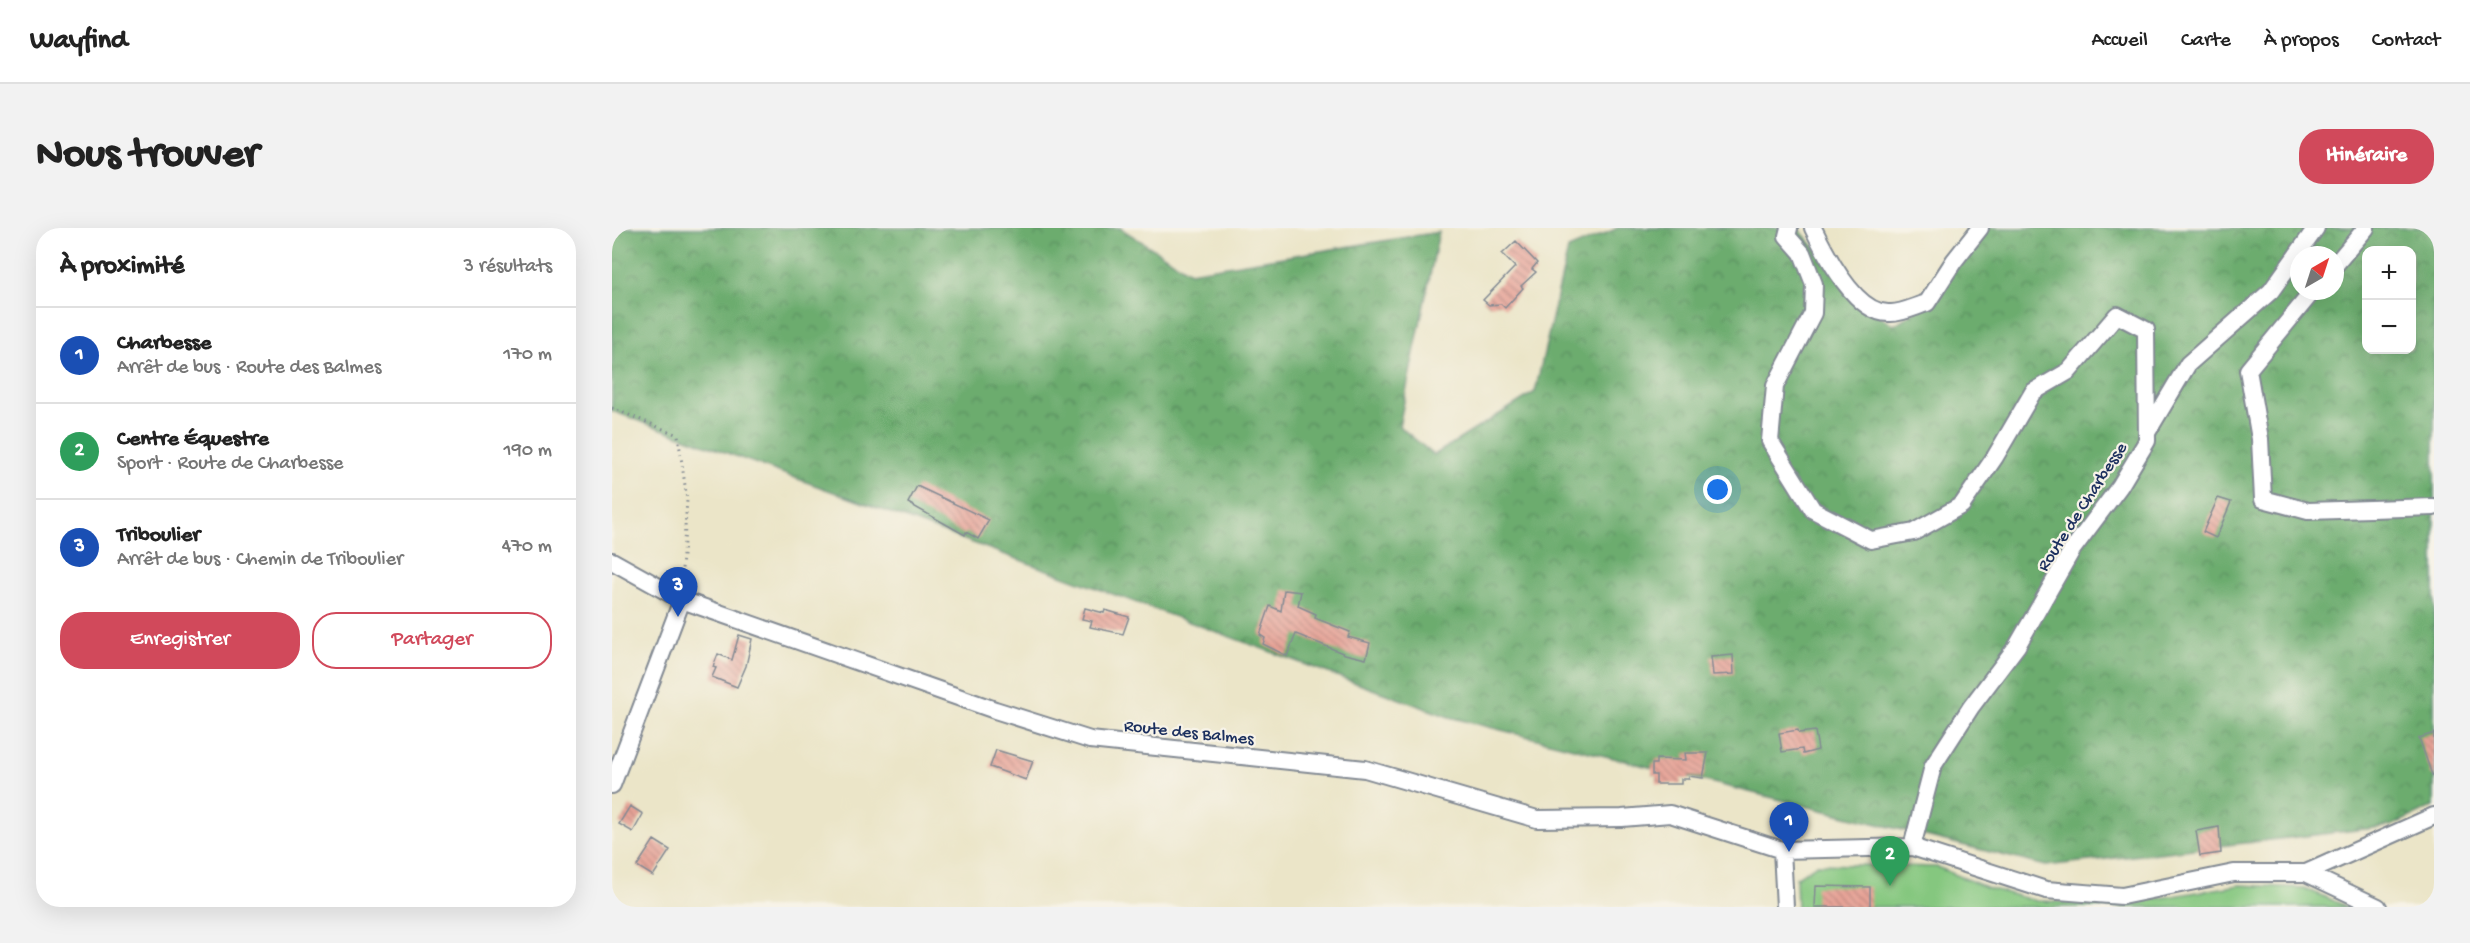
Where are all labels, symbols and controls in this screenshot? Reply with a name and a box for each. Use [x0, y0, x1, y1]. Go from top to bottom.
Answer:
text: Wayfind [30, 25, 127, 58]
text: Accueil [2091, 29, 2148, 54]
text: Carte [2181, 29, 2231, 54]
text: À propos [2264, 29, 2339, 54]
text: Contact [2372, 29, 2440, 54]
button: Itinéraire [2299, 129, 2434, 184]
text: Nous trouver [36, 132, 259, 181]
north arrow [2290, 246, 2344, 300]
map controls [2362, 246, 2416, 354]
button: + [2362, 246, 2416, 300]
text: À proximité [60, 252, 184, 283]
text: 3 résultats [464, 256, 552, 279]
button: − [2362, 300, 2416, 354]
text: Charbesse [117, 331, 211, 357]
text: 1 [75, 344, 84, 367]
text: 170 m [503, 344, 552, 367]
text: Arrêt de bus · Route des Balmes [117, 357, 381, 380]
text: Centre Équestre [117, 427, 269, 453]
street label: Route de Charbesse [2034, 438, 2133, 576]
text: 2 [75, 440, 84, 463]
text: 190 m [504, 440, 552, 463]
text: Sport · Route de Charbesse [117, 453, 343, 476]
your location [1703, 475, 1732, 504]
text: Triboulier [117, 523, 200, 549]
text: 3 [74, 536, 85, 559]
text: 470 m [502, 536, 552, 559]
text: Arrêt de bus · Chemin de Triboulier [117, 549, 403, 572]
pin: 3 [658, 568, 698, 617]
button: Enregistrer [60, 612, 300, 669]
button: Partager [312, 612, 552, 669]
street label: Route des Balmes [1123, 716, 1256, 751]
pin: 1 [1770, 802, 1808, 852]
pin: 2 [1870, 836, 1910, 886]

